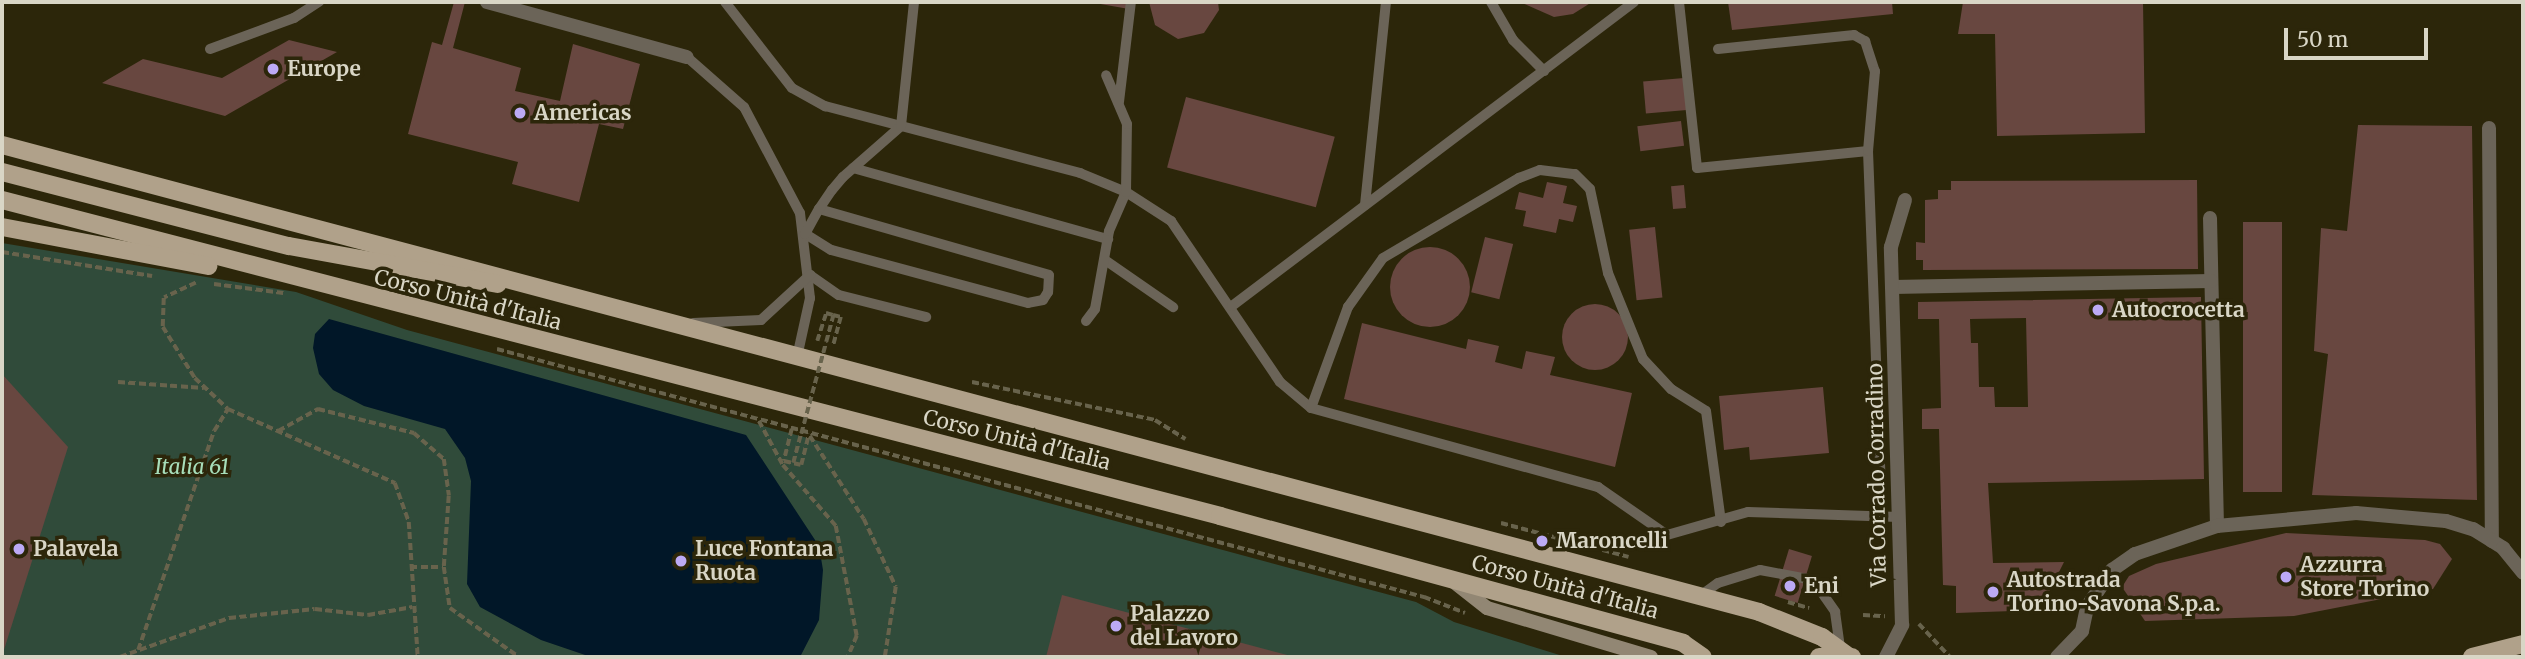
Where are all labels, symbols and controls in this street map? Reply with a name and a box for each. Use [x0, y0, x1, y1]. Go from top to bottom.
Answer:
scale bar [2287, 14, 2430, 58]
text: 50 m [2297, 26, 2348, 53]
place label: Europe [287, 56, 361, 82]
marker: Europe [265, 61, 281, 77]
place label: Americas [534, 100, 631, 126]
marker: Americas [512, 105, 528, 121]
street label: Corso Unità d'Italia [372, 265, 564, 335]
place label: Autocrocetta [2112, 297, 2245, 323]
marker: Autocrocetta [2090, 302, 2106, 318]
street label: Via Corrado Corradino [1862, 363, 1892, 587]
street label: Corso Unità d'Italia [921, 405, 1113, 475]
park label: Italia 61 [155, 454, 229, 480]
place label: Maroncelli [1556, 528, 1668, 554]
marker: Maroncelli [1534, 533, 1550, 549]
place label: Palavela [33, 536, 118, 562]
place label: Luce Fontana Ruota [695, 536, 834, 586]
marker: Palavela [11, 541, 27, 557]
street label: Corso Unità d'Italia [1469, 550, 1661, 624]
place label: Azzurra Store Torino [2300, 552, 2429, 602]
marker: Luce Fontana Ruota [673, 553, 689, 569]
place label: Autostrada Torino-Savona S.p.a. [2007, 567, 2221, 617]
marker: Azzurra Store Torino [2278, 569, 2294, 585]
place label: Eni [1804, 573, 1839, 599]
marker: Eni [1782, 578, 1798, 594]
marker: Autostrada Torino-Savona S.p.a. [1985, 584, 2001, 600]
place label: Palazzo del Lavoro [1130, 601, 1238, 651]
marker: Palazzo del Lavoro [1108, 618, 1124, 634]

